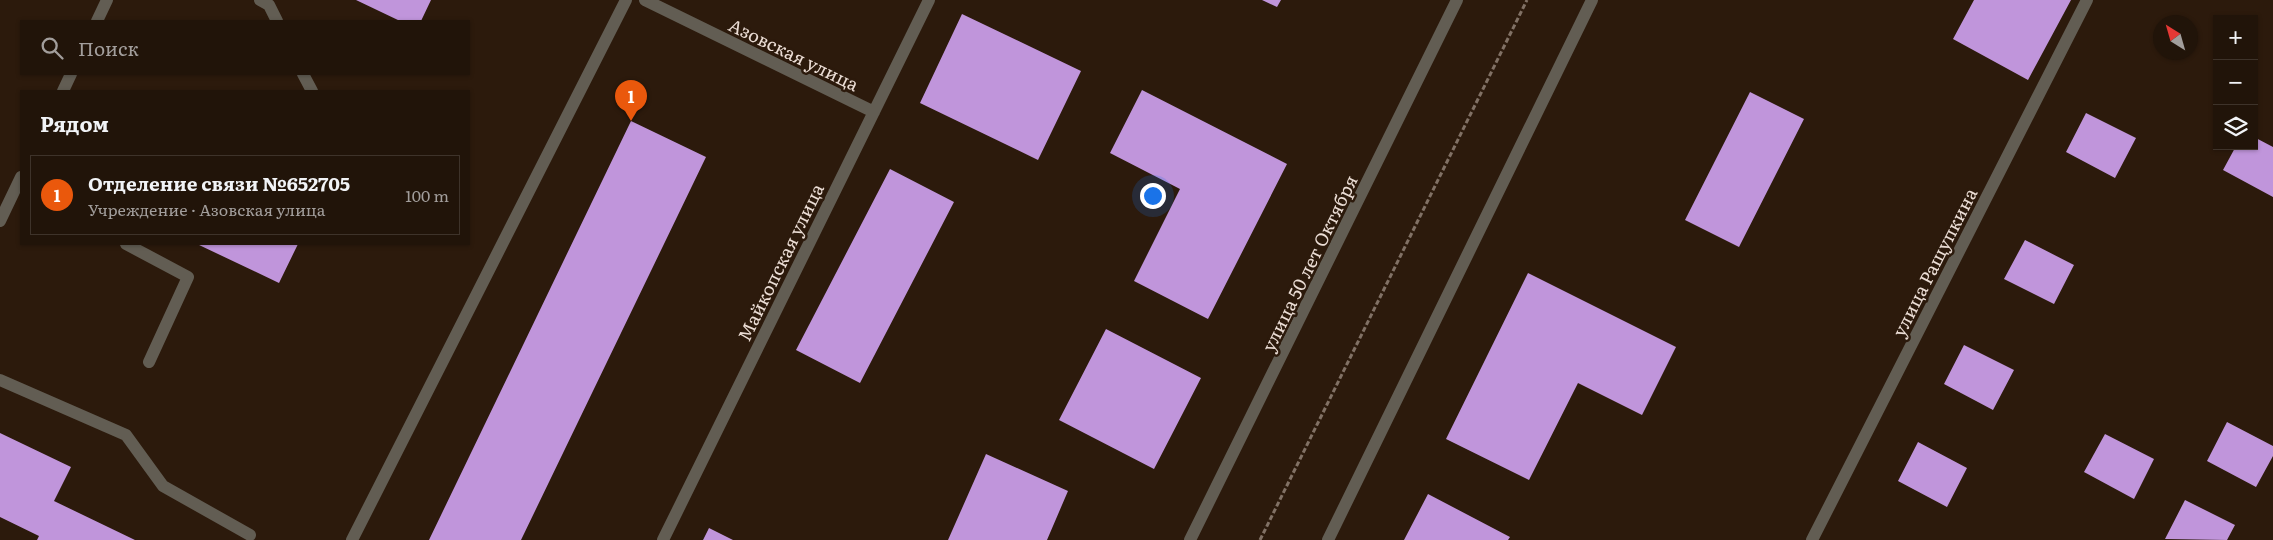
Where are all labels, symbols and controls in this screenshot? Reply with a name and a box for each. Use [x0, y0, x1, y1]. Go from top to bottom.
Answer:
street label: Азовская улица [724, 11, 864, 97]
north arrow [2153, 15, 2198, 60]
map controls [2213, 15, 2258, 150]
button: + [2213, 15, 2258, 60]
search box [20, 20, 470, 75]
icon: search [38, 34, 66, 62]
text: Поиск [78, 34, 139, 62]
button: − [2213, 60, 2258, 105]
pin: 1 [615, 80, 647, 121]
button: layers [2213, 105, 2258, 150]
text: Рядом [40, 107, 109, 138]
text: Отделение связи №652705 [88, 169, 350, 197]
street label: улица 50 лет Октября [1254, 170, 1364, 356]
street label: Майкопская улица [730, 178, 830, 345]
text: 1 [54, 183, 60, 207]
text: 100 m [405, 183, 449, 207]
your location [1140, 183, 1166, 209]
street label: улица Ращупкина [1885, 183, 1983, 341]
text: Учреждение · Азовская улица [88, 197, 325, 221]

